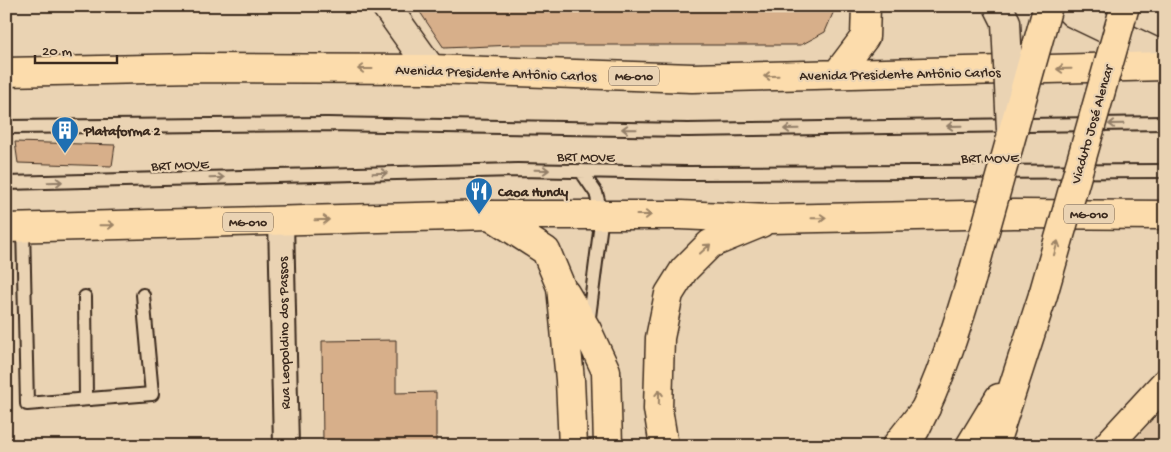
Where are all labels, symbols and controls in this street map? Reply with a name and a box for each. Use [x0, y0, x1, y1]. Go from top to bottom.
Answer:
scale bar [35, 32, 118, 64]
text: 20 m [42, 43, 72, 61]
street label: Avenida Presidente Antônio Carlos [395, 62, 598, 87]
street label: Viaduto José Alencar [1068, 62, 1119, 187]
one-way arrow [357, 64, 373, 74]
one-way arrow [1056, 64, 1072, 73]
street label: Avenida Presidente Antônio Carlos [799, 65, 1002, 86]
road number: MG-010 [609, 66, 659, 85]
one-way arrow [763, 71, 780, 81]
building icon: Plataforma 2 [50, 115, 80, 154]
one-way arrow [1108, 119, 1124, 129]
one-way arrow [946, 121, 962, 131]
place label: Plataforma 2 [83, 124, 161, 141]
one-way arrow [621, 124, 637, 134]
one-way arrow [783, 124, 800, 134]
street label: BRT MOVE [556, 149, 616, 168]
street label: BRT MOVE [960, 151, 1020, 168]
street label: BRT MOVE [150, 157, 211, 176]
one-way arrow [534, 166, 550, 175]
one-way arrow [372, 169, 388, 178]
one-way arrow [209, 173, 225, 183]
restaurant icon: Caoa Hundy [464, 176, 494, 215]
one-way arrow [46, 177, 63, 187]
place label: Caoa Hundy [497, 185, 568, 202]
road number: MG-010 [1064, 204, 1114, 223]
one-way arrow [635, 210, 651, 220]
road number: MG-010 [223, 212, 273, 232]
one-way arrow [810, 213, 826, 223]
one-way arrow [314, 215, 330, 224]
one-way arrow [99, 220, 115, 230]
one-way arrow [1052, 241, 1062, 257]
one-way arrow [699, 243, 712, 255]
street label: Rua Leopoldino dos Passos [276, 256, 295, 409]
one-way arrow [654, 390, 664, 406]

